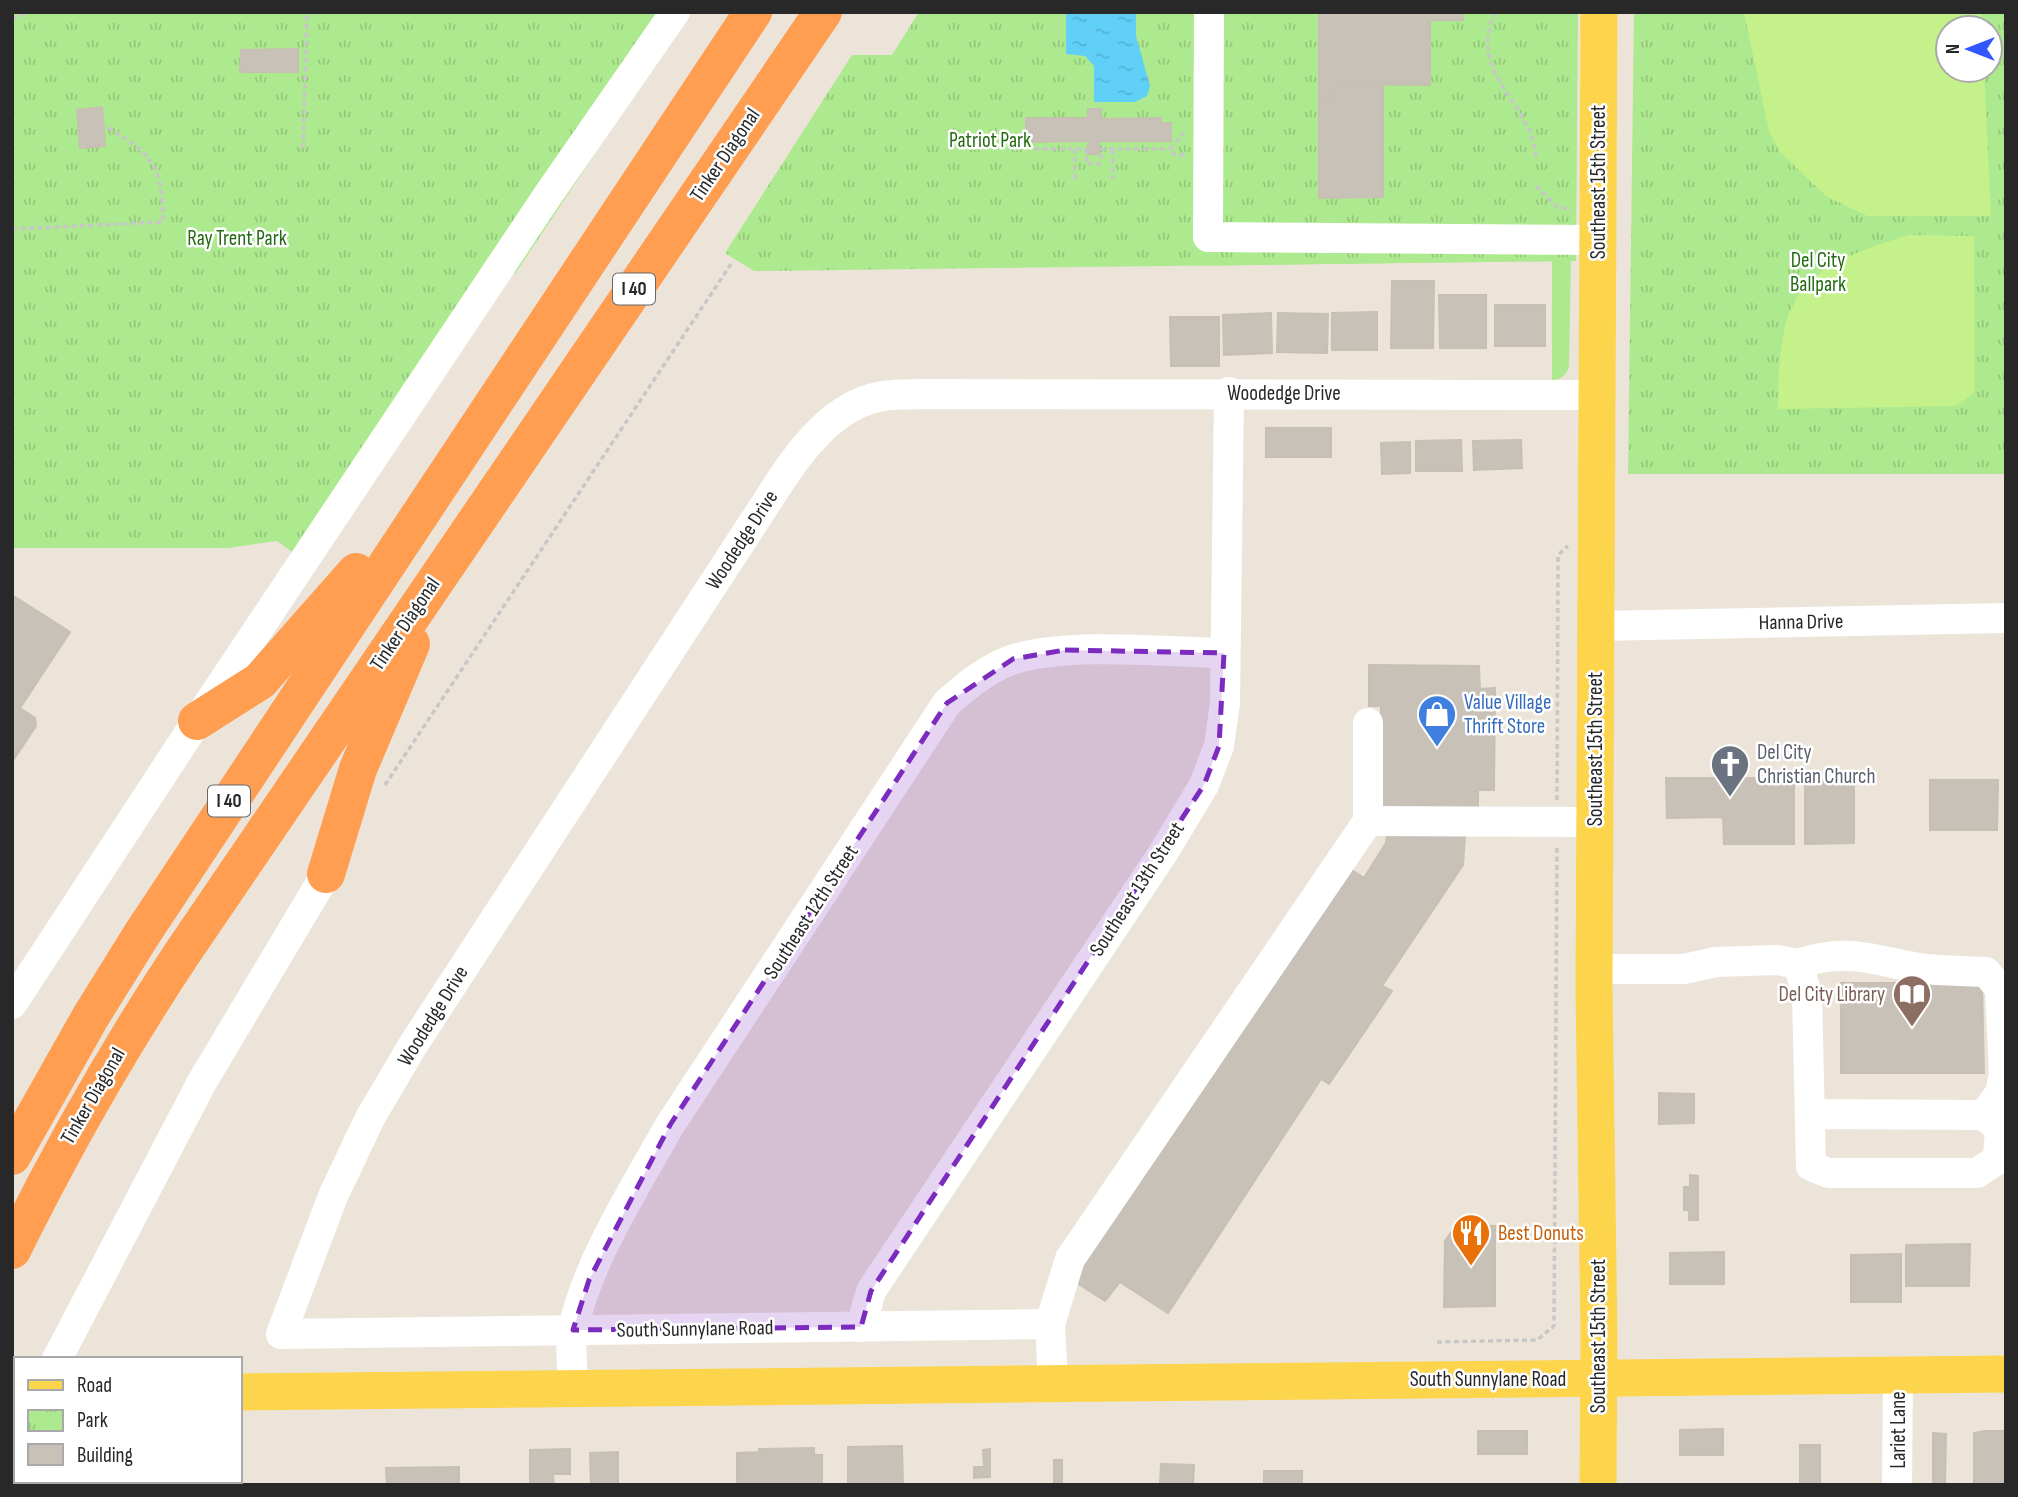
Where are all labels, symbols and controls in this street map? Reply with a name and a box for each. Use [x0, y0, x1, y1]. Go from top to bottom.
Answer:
north arrow [1934, 14, 2004, 84]
text: N [1942, 44, 1965, 54]
street label: Tinker Diagonal [685, 104, 765, 206]
street label: Southeast 15th Street [1586, 105, 1611, 259]
park label: Patriot Park [949, 128, 1031, 153]
park label: Ray Trent Park [187, 226, 287, 251]
park label: Del City Ballpark [1790, 248, 1846, 297]
road number: I 40 [613, 274, 655, 304]
street label: Woodedge Drive [1227, 381, 1341, 406]
street label: Woodedge Drive [701, 486, 783, 594]
street label: Tinker Diagonal [365, 573, 445, 675]
street label: Hanna Drive [1758, 609, 1844, 635]
street label: Southeast 15th Street [1583, 672, 1608, 826]
place label: Value Village Thrift Store [1464, 690, 1551, 739]
shop icon: Value Village Thrift Store [1416, 693, 1458, 748]
place label: Del City Christian Church [1757, 740, 1875, 789]
church icon: Del City Christian Church [1709, 743, 1751, 798]
road number: I 40 [208, 786, 250, 816]
street label: Southeast 13th Street [1084, 817, 1190, 961]
street label: Southeast 12th Street [758, 840, 864, 984]
street label: Woodedge Drive [392, 961, 474, 1071]
library icon: Del City Library [1891, 973, 1933, 1028]
place label: Del City Library [1779, 982, 1885, 1007]
street label: Tinker Diagonal [55, 1043, 131, 1149]
restaurant icon: Best Donuts [1450, 1212, 1492, 1267]
place label: Best Donuts [1498, 1221, 1584, 1246]
street label: Southeast 15th Street [1586, 1259, 1611, 1413]
street label: South Sunnylane Road [616, 1315, 774, 1343]
legend [14, 1357, 242, 1483]
street label: South Sunnylane Road [1410, 1367, 1566, 1392]
text: Road [77, 1373, 112, 1398]
street label: Lariet Lane [1886, 1391, 1911, 1469]
text: Park [77, 1408, 108, 1433]
text: Building [77, 1443, 133, 1468]

